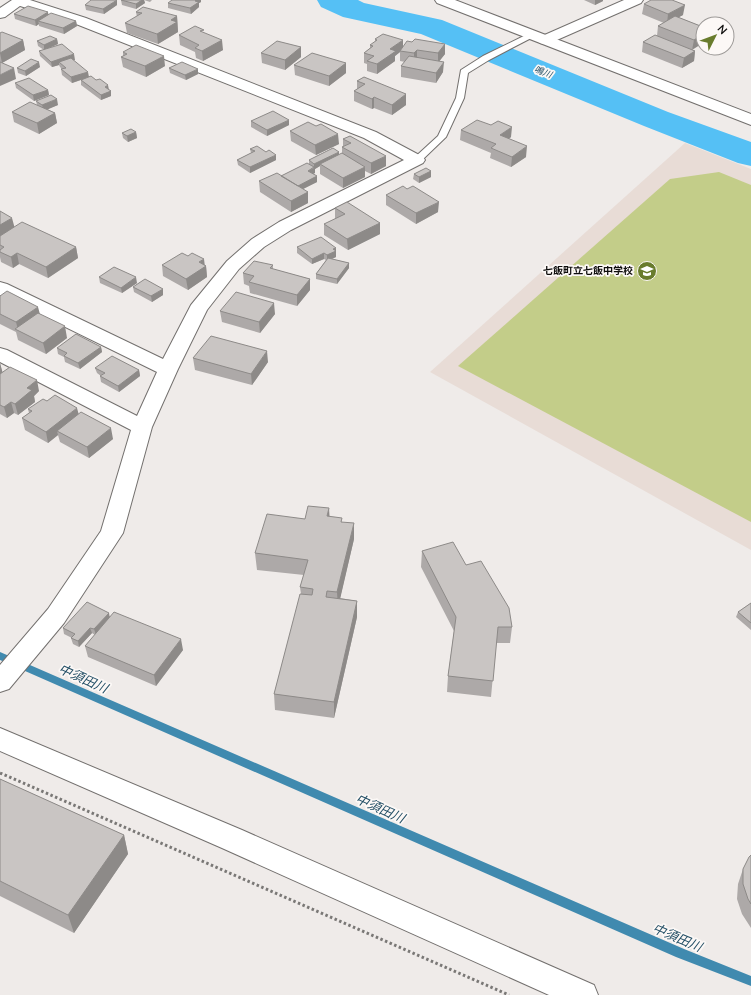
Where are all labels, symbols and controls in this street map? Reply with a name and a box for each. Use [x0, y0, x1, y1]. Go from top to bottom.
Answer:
north arrow [695, 16, 735, 56]
text: N [714, 22, 730, 38]
water label: 鳴川 [532, 63, 555, 81]
school or university icon: 七飯町立七飯中学校 [636, 260, 658, 282]
place label: 七飯町立七飯中学校 [543, 264, 633, 278]
water label: 中須田川 [56, 660, 112, 699]
water label: 中須田川 [353, 790, 409, 829]
water label: 中須田川 [650, 920, 706, 957]

